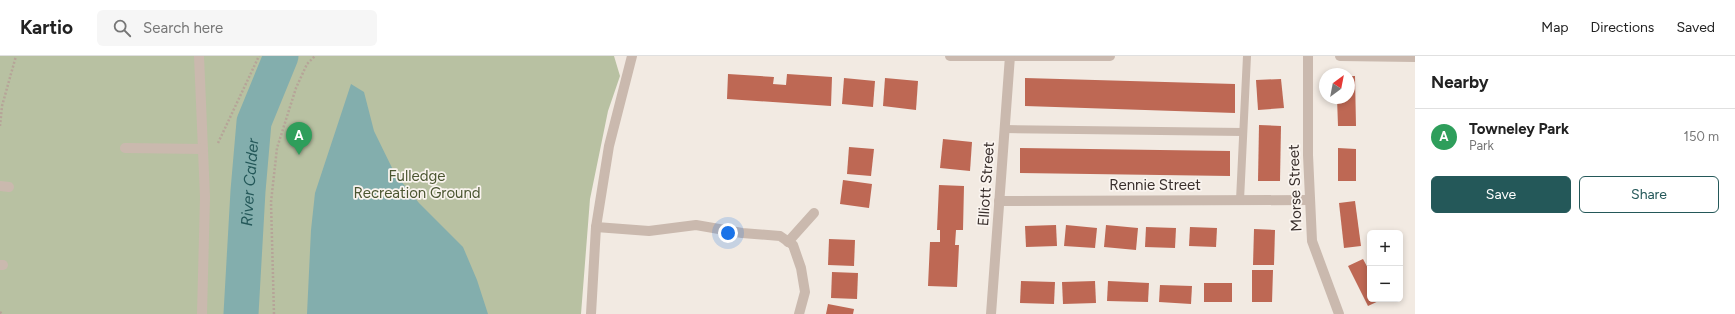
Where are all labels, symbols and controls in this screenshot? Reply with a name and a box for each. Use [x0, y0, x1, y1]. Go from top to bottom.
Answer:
search box [97, 10, 377, 46]
text: Kartio [20, 16, 73, 39]
icon: search [111, 17, 133, 39]
text: Search here [143, 19, 223, 37]
text: Map [1541, 19, 1569, 36]
text: Directions [1591, 19, 1654, 36]
text: Saved [1676, 19, 1715, 36]
north arrow [1319, 68, 1355, 104]
text: Nearby [1431, 72, 1489, 92]
text: Towneley Park [1469, 120, 1569, 138]
pin: A [286, 122, 312, 155]
text: A [1439, 129, 1449, 144]
text: 150 m [1684, 129, 1719, 144]
water label: River Calder [237, 137, 263, 227]
text: Park [1469, 138, 1494, 153]
street label: Elliott Street [974, 141, 998, 227]
street label: Morse Street [1284, 144, 1306, 232]
park label: Fulledge Recreation Ground [353, 167, 481, 202]
street label: Rennie Street [1109, 176, 1201, 194]
button: Save [1431, 176, 1571, 213]
button: Share [1579, 176, 1719, 213]
your location [718, 223, 738, 243]
map controls [1367, 230, 1403, 302]
button: + [1367, 230, 1403, 266]
button: − [1367, 266, 1403, 302]

